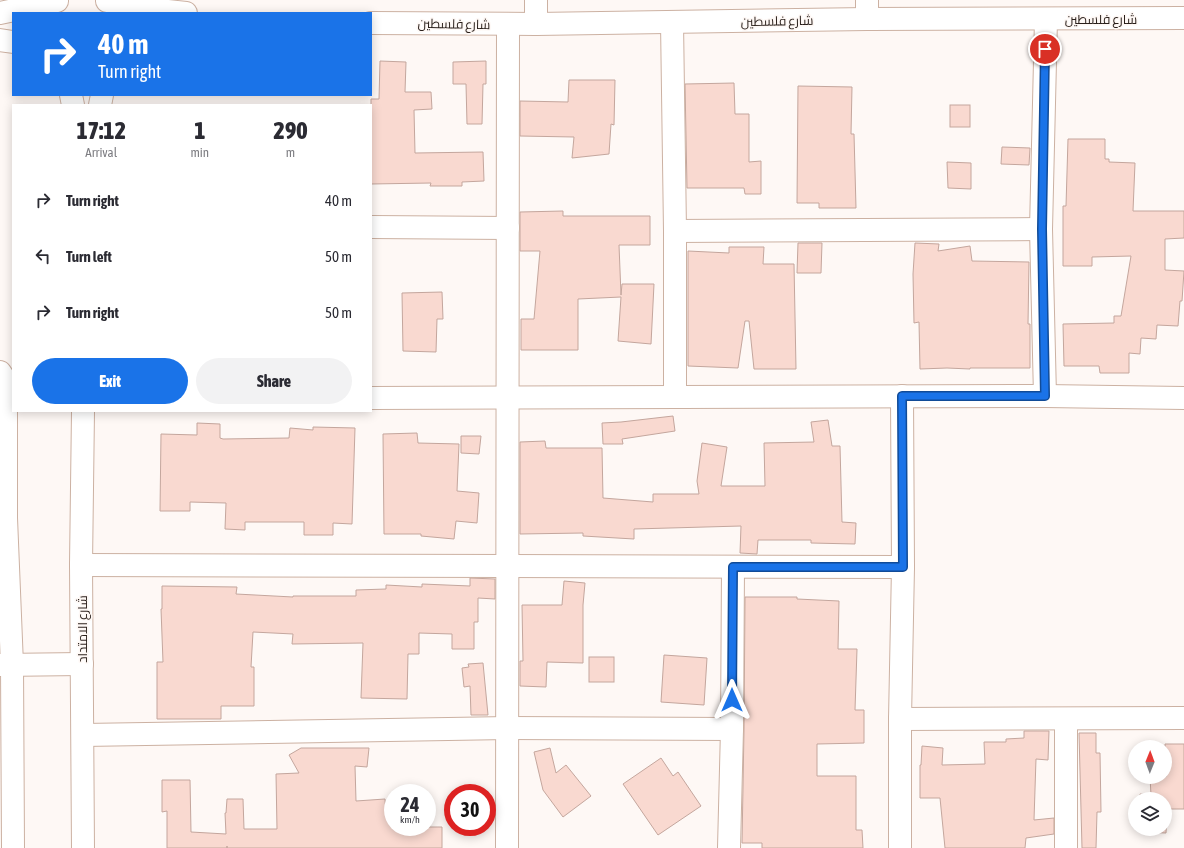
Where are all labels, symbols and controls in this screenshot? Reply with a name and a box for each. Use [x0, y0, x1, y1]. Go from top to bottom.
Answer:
street label: شارع فلسطين [1065, 12, 1137, 28]
street label: شارع فلسطين [741, 13, 813, 30]
street label: شارع فلسطين [418, 16, 490, 33]
icon: right [32, 28, 84, 80]
text: 40 m [98, 28, 148, 60]
pin [1028, 32, 1062, 66]
icon: arrive [1034, 38, 1056, 60]
text: Turn right [98, 61, 161, 82]
text: 17:12 [77, 117, 126, 144]
text: 1 [194, 117, 205, 144]
text: 290 [274, 117, 307, 144]
text: Arrival [85, 145, 117, 160]
text: min [190, 145, 209, 160]
text: m [286, 145, 295, 160]
icon: right [32, 189, 54, 211]
text: Turn right [66, 192, 119, 209]
text: 40 m [325, 192, 352, 209]
icon: left [32, 245, 54, 267]
text: Turn left [66, 248, 112, 265]
text: 50 m [325, 248, 352, 265]
icon: right [32, 301, 54, 323]
text: Turn right [66, 304, 119, 321]
text: 50 m [325, 304, 352, 321]
button: Exit [32, 358, 188, 404]
button: Share [196, 358, 352, 404]
street label: شارع الامتداد [75, 595, 91, 663]
position arrow [711, 679, 753, 721]
north arrow [1128, 740, 1172, 784]
map controls [1128, 740, 1172, 836]
speed limit sign: 30 [444, 784, 496, 836]
button: layers [1128, 792, 1172, 836]
text: 24 [401, 793, 419, 816]
text: km/h [400, 814, 420, 825]

